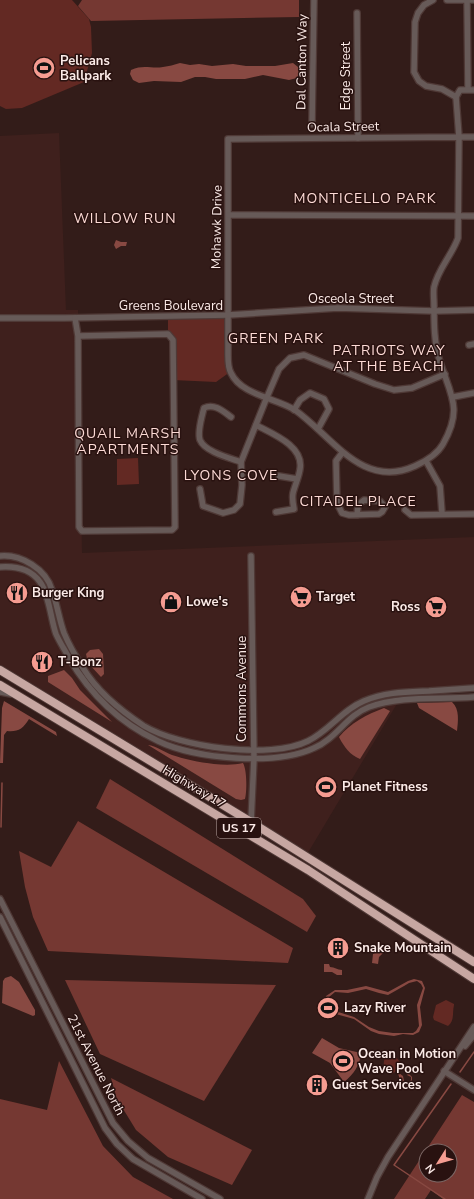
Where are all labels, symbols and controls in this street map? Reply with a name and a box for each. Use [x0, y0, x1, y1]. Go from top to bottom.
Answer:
street label: Dal Canton Way [292, 14, 312, 110]
street label: Edge Street [337, 41, 355, 110]
place label: Pelicans Ballpark [60, 52, 112, 85]
sports icon: Pelicans Ballpark [31, 55, 57, 81]
street label: Ocala Street [307, 117, 380, 137]
street label: Mohawk Drive [207, 185, 227, 269]
district label: MONTICELLO PARK [294, 189, 436, 208]
district label: WILLOW RUN [73, 209, 177, 228]
street label: Osceola Street [308, 290, 394, 308]
street label: Greens Boulevard [119, 297, 223, 315]
district label: GREEN PARK [228, 329, 324, 348]
district label: PATRIOTS WAY AT THE BEACH [332, 341, 446, 376]
district label: QUAIL MARSH APARTMENTS [74, 424, 182, 459]
district label: LYONS COVE [184, 466, 278, 485]
district label: CITADEL PLACE [299, 492, 417, 511]
restaurant icon: Burger King [4, 580, 30, 606]
place label: Burger King [32, 584, 104, 602]
supermarket icon: Target [288, 584, 314, 610]
place label: Target [316, 588, 356, 606]
shop icon: Lowe's [158, 589, 184, 615]
place label: Lowe's [186, 593, 228, 611]
supermarket icon: Ross [423, 594, 449, 620]
place label: Ross [391, 598, 420, 616]
street label: Commons Avenue [233, 636, 251, 742]
restaurant icon: T-Bonz [29, 649, 55, 675]
place label: T-Bonz [58, 653, 101, 671]
street label: Highway 17 [159, 761, 229, 813]
sports icon: Planet Fitness [313, 774, 339, 800]
place label: Planet Fitness [342, 778, 428, 796]
road number: US 17 [217, 818, 261, 838]
building icon: Snake Mountain [325, 935, 351, 961]
place label: Snake Mountain [354, 939, 451, 957]
sports icon: Lazy River [315, 995, 341, 1021]
place label: Lazy River [344, 999, 407, 1017]
street label: 21st Avenue North [63, 1011, 129, 1119]
place label: Ocean in Motion Wave Pool [358, 1045, 456, 1078]
sports icon: Ocean in Motion Wave Pool [330, 1048, 356, 1074]
building icon: Guest Services [304, 1072, 330, 1098]
place label: Guest Services [332, 1076, 421, 1094]
north arrow [418, 1143, 458, 1183]
text: N [422, 1161, 439, 1177]

